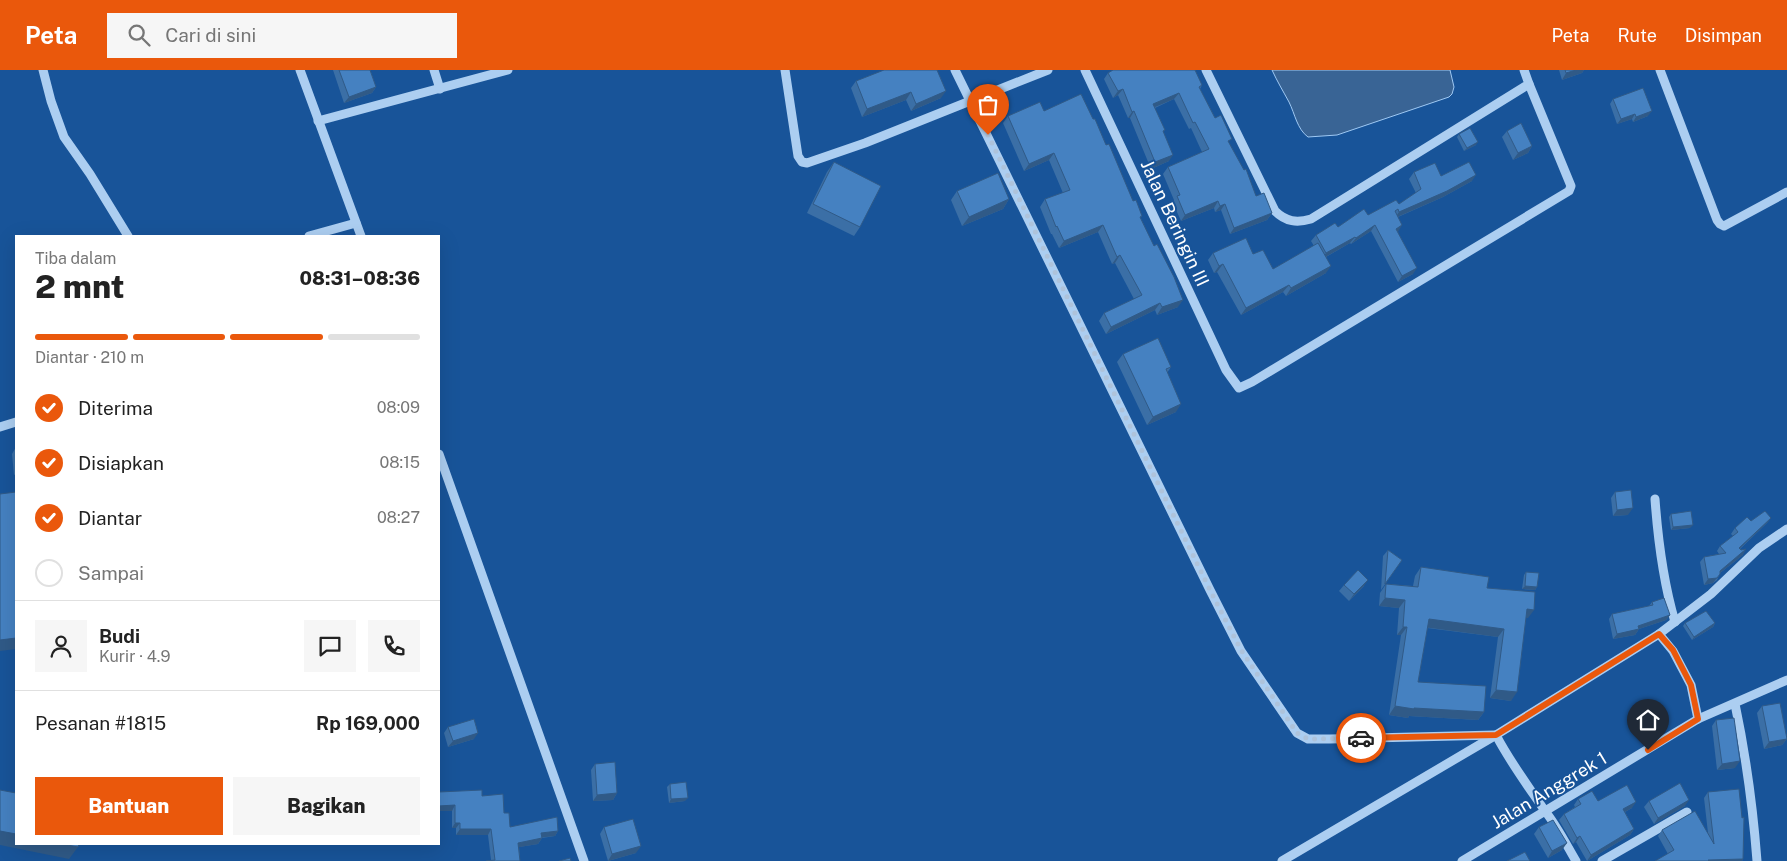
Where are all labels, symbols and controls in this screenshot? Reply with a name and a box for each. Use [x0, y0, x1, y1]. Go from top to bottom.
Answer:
search box [107, 13, 457, 58]
text: Peta [25, 21, 77, 49]
icon: search [125, 21, 153, 49]
text: Cari di sini [165, 24, 256, 46]
text: Peta [1551, 25, 1589, 46]
text: Rute [1617, 25, 1657, 46]
text: Disimpan [1685, 25, 1762, 46]
pin [967, 84, 1009, 135]
icon: bag [974, 91, 1002, 119]
street label: Jalan Beringin III [1136, 156, 1214, 290]
text: Tiba dalam [35, 249, 116, 268]
text: 08:31–08:36 [299, 267, 420, 289]
text: 2 mnt [35, 268, 124, 305]
text: Diantar · 210 m [35, 348, 144, 367]
icon: check [35, 394, 63, 422]
text: Diterima [78, 397, 153, 419]
text: 08:09 [377, 398, 420, 417]
icon: check [35, 449, 63, 477]
text: Disiapkan [78, 452, 164, 474]
text: 08:15 [380, 453, 420, 472]
icon: check [35, 504, 63, 532]
text: Diantar [78, 507, 142, 529]
text: 08:27 [377, 508, 420, 527]
text: Sampai [78, 562, 144, 584]
button: person [35, 620, 87, 672]
button: chat [304, 620, 356, 672]
button: phone [368, 620, 420, 672]
text: Budi [99, 625, 140, 647]
text: Kurir · 4.9 [99, 647, 170, 666]
pin [1627, 699, 1669, 750]
icon: home [1634, 706, 1662, 734]
text: Pesanan #1815 [35, 712, 166, 734]
text: Rp 169,000 [316, 712, 420, 734]
courier [1336, 713, 1386, 763]
icon: car [1347, 724, 1375, 752]
street label: Jalan Anggrek 1 [1487, 747, 1611, 833]
button: Bantuan [35, 777, 223, 835]
button: Bagikan [233, 777, 420, 835]

